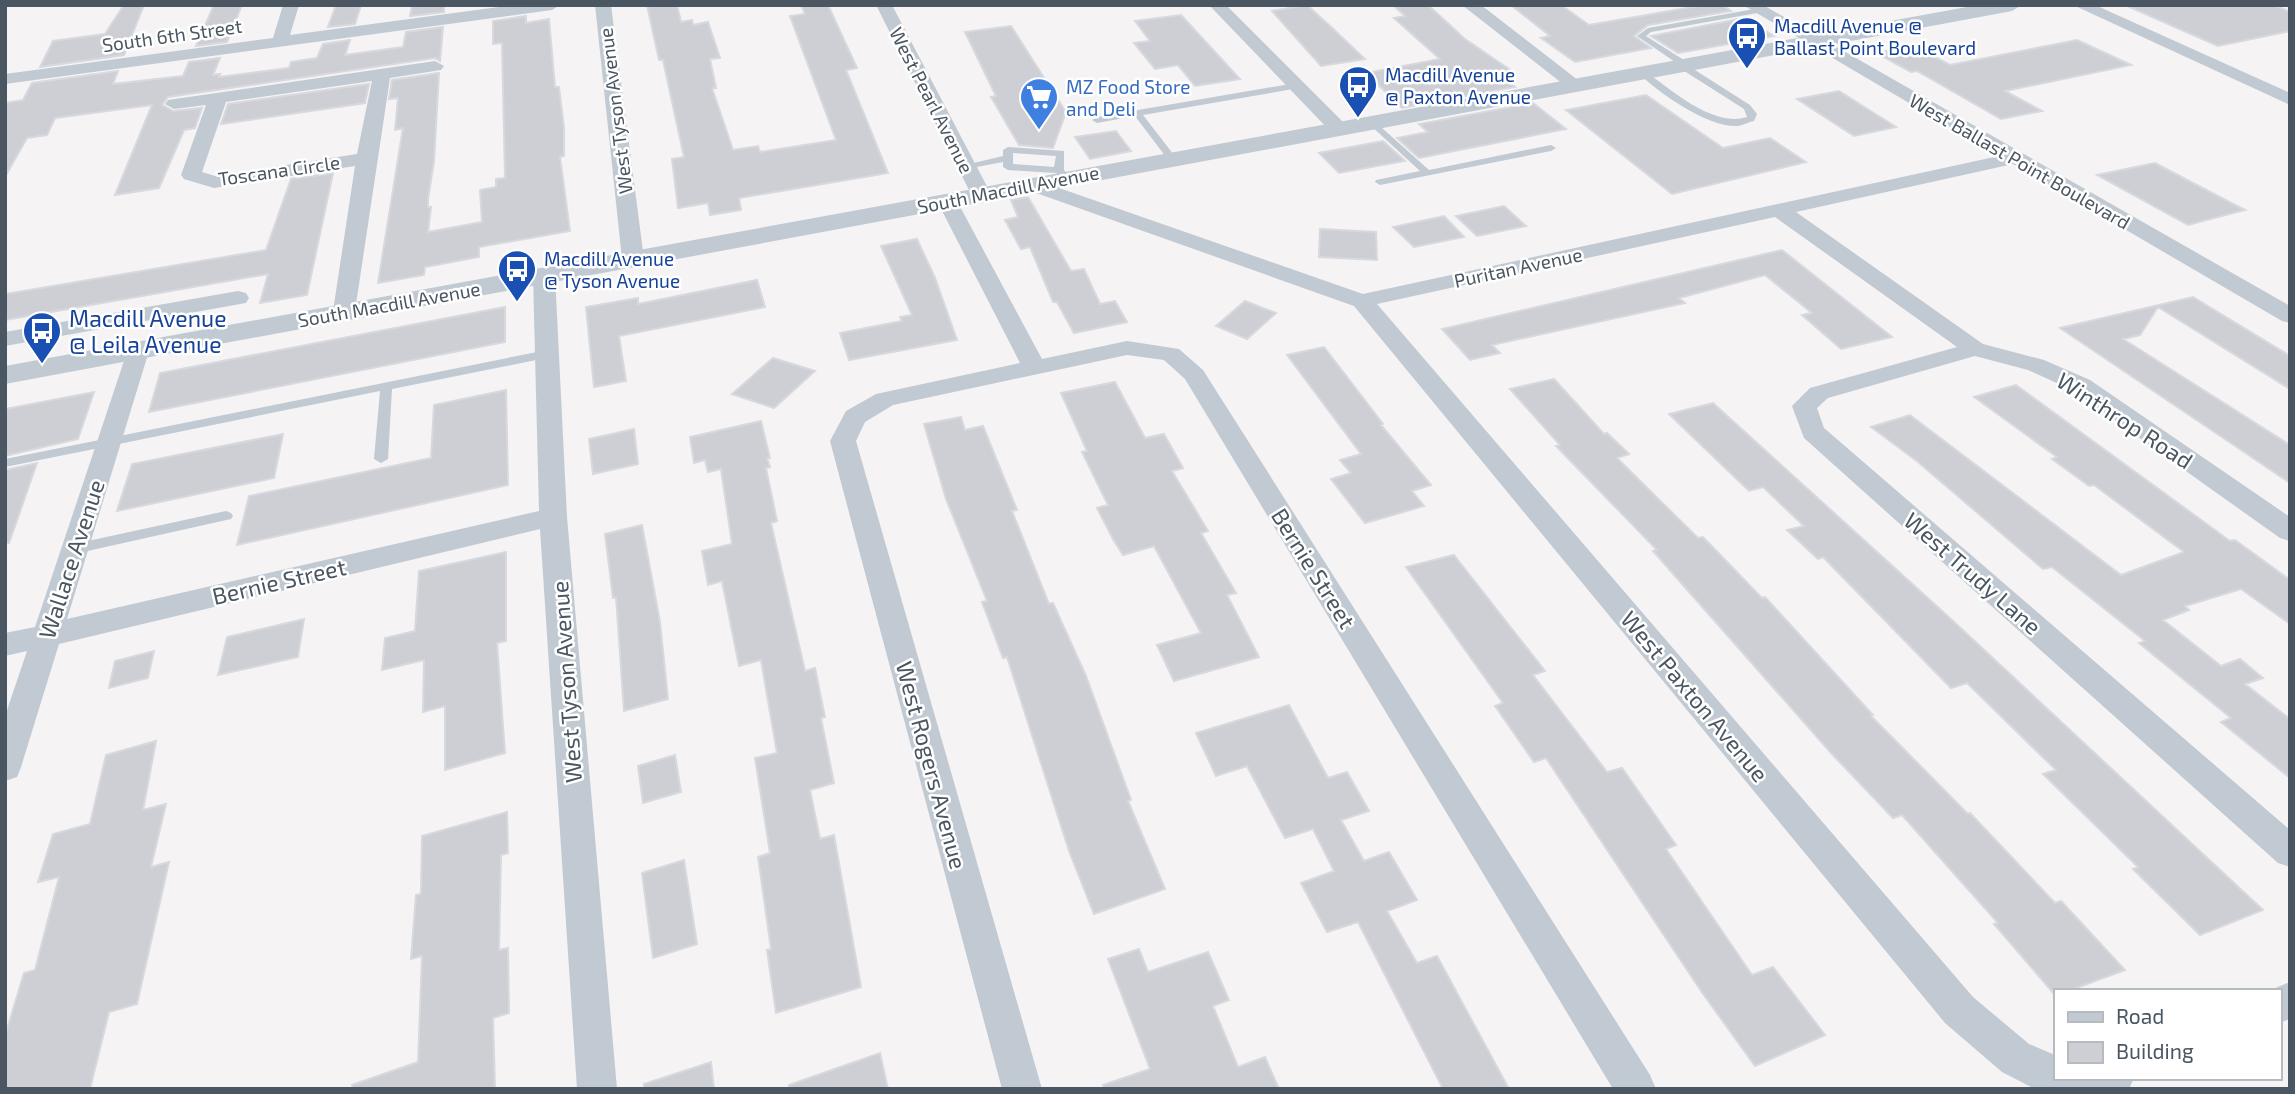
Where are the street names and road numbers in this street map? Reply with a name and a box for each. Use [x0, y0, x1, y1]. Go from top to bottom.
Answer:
street label: South 6th Street [101, 14, 243, 56]
street label: West Pearl Avenue [885, 23, 979, 177]
street label: West Tyson Avenue [593, 27, 637, 195]
street label: West Ballast Point Boulevard [1906, 88, 2134, 234]
street label: Toscana Circle [217, 150, 341, 190]
street label: South Macdill Avenue [915, 160, 1101, 218]
street label: Puritan Avenue [1452, 242, 1584, 292]
street label: South Macdill Avenue [296, 277, 482, 331]
street label: Winthrop Road [2052, 366, 2198, 474]
street label: Wallace Avenue [32, 476, 110, 642]
street label: Bernie Street [1266, 503, 1362, 633]
street label: West Trudy Lane [1899, 506, 2047, 640]
street label: Bernie Street [209, 552, 349, 610]
street label: West Tyson Avenue [545, 580, 587, 784]
street label: West Paxton Avenue [1615, 605, 1775, 787]
street label: West Rogers Avenue [891, 658, 973, 872]

